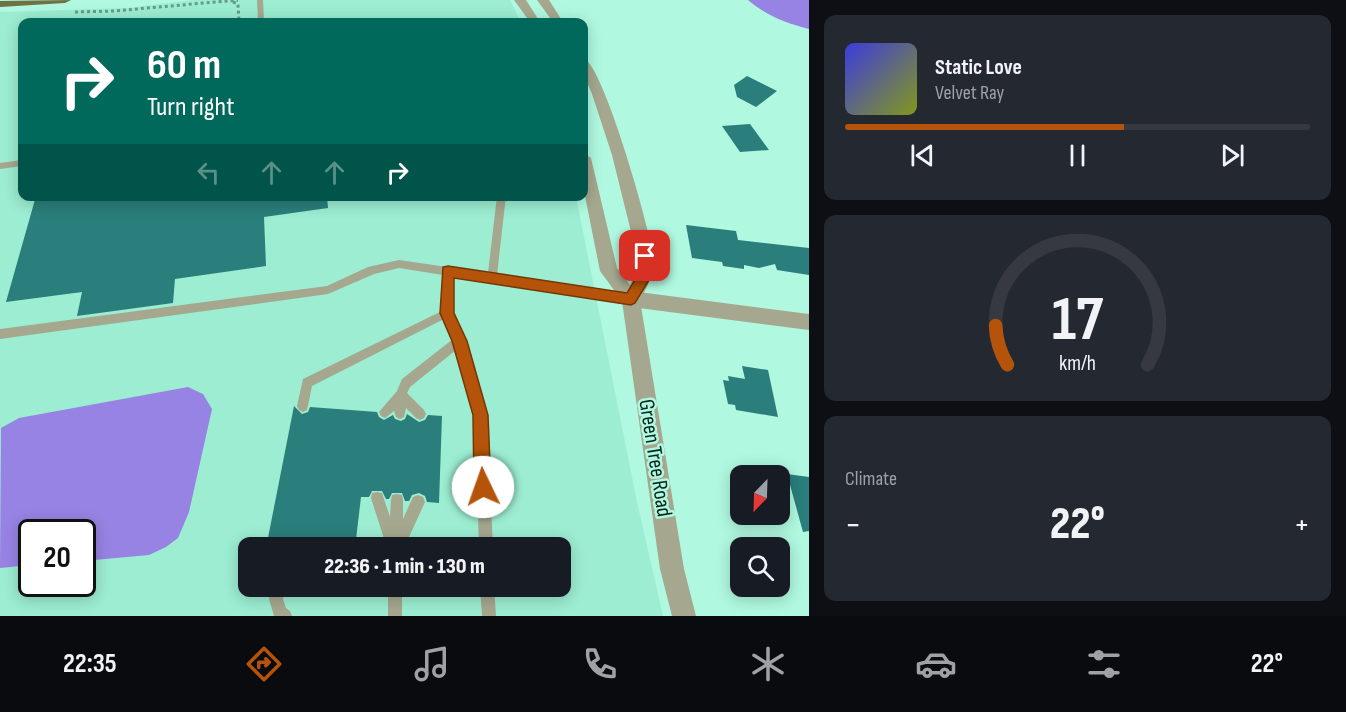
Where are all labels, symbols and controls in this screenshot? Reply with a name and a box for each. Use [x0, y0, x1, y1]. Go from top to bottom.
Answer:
text: 60 m [147, 40, 221, 91]
icon: right [48, 42, 126, 120]
text: Static Love [935, 54, 1022, 81]
text: Velvet Ray [935, 81, 1004, 105]
text: Turn right [147, 91, 234, 123]
icon: previous [906, 139, 939, 172]
icon: pause [1061, 139, 1094, 172]
icon: next [1216, 139, 1249, 172]
icon: left [192, 156, 225, 189]
icon: ahead [255, 156, 288, 189]
icon: ahead [318, 156, 351, 189]
icon: right [381, 156, 414, 189]
pin [619, 230, 670, 281]
icon: arrive [628, 239, 661, 272]
text: 17 [1052, 283, 1104, 358]
text: km/h [1059, 351, 1096, 376]
street label: Green Tree Road [632, 397, 678, 519]
position arrow [451, 455, 515, 519]
north arrow [730, 465, 790, 525]
map controls [730, 465, 790, 597]
text: Climate [845, 467, 897, 491]
text: 22° [1050, 497, 1105, 552]
text: − [845, 505, 861, 545]
text: + [1294, 505, 1310, 545]
speed limit sign: 20 [18, 519, 96, 597]
button: search [730, 537, 790, 597]
text: 22:36 · 1 min · 130 m [324, 553, 485, 580]
icon: directions [243, 643, 285, 685]
icon: music [411, 643, 453, 685]
icon: phone [579, 643, 621, 685]
icon: climate [747, 643, 789, 685]
icon: car [915, 643, 957, 685]
icon: filters [1083, 643, 1125, 685]
text: 22:35 [63, 648, 117, 680]
text: 22° [1251, 648, 1283, 680]

